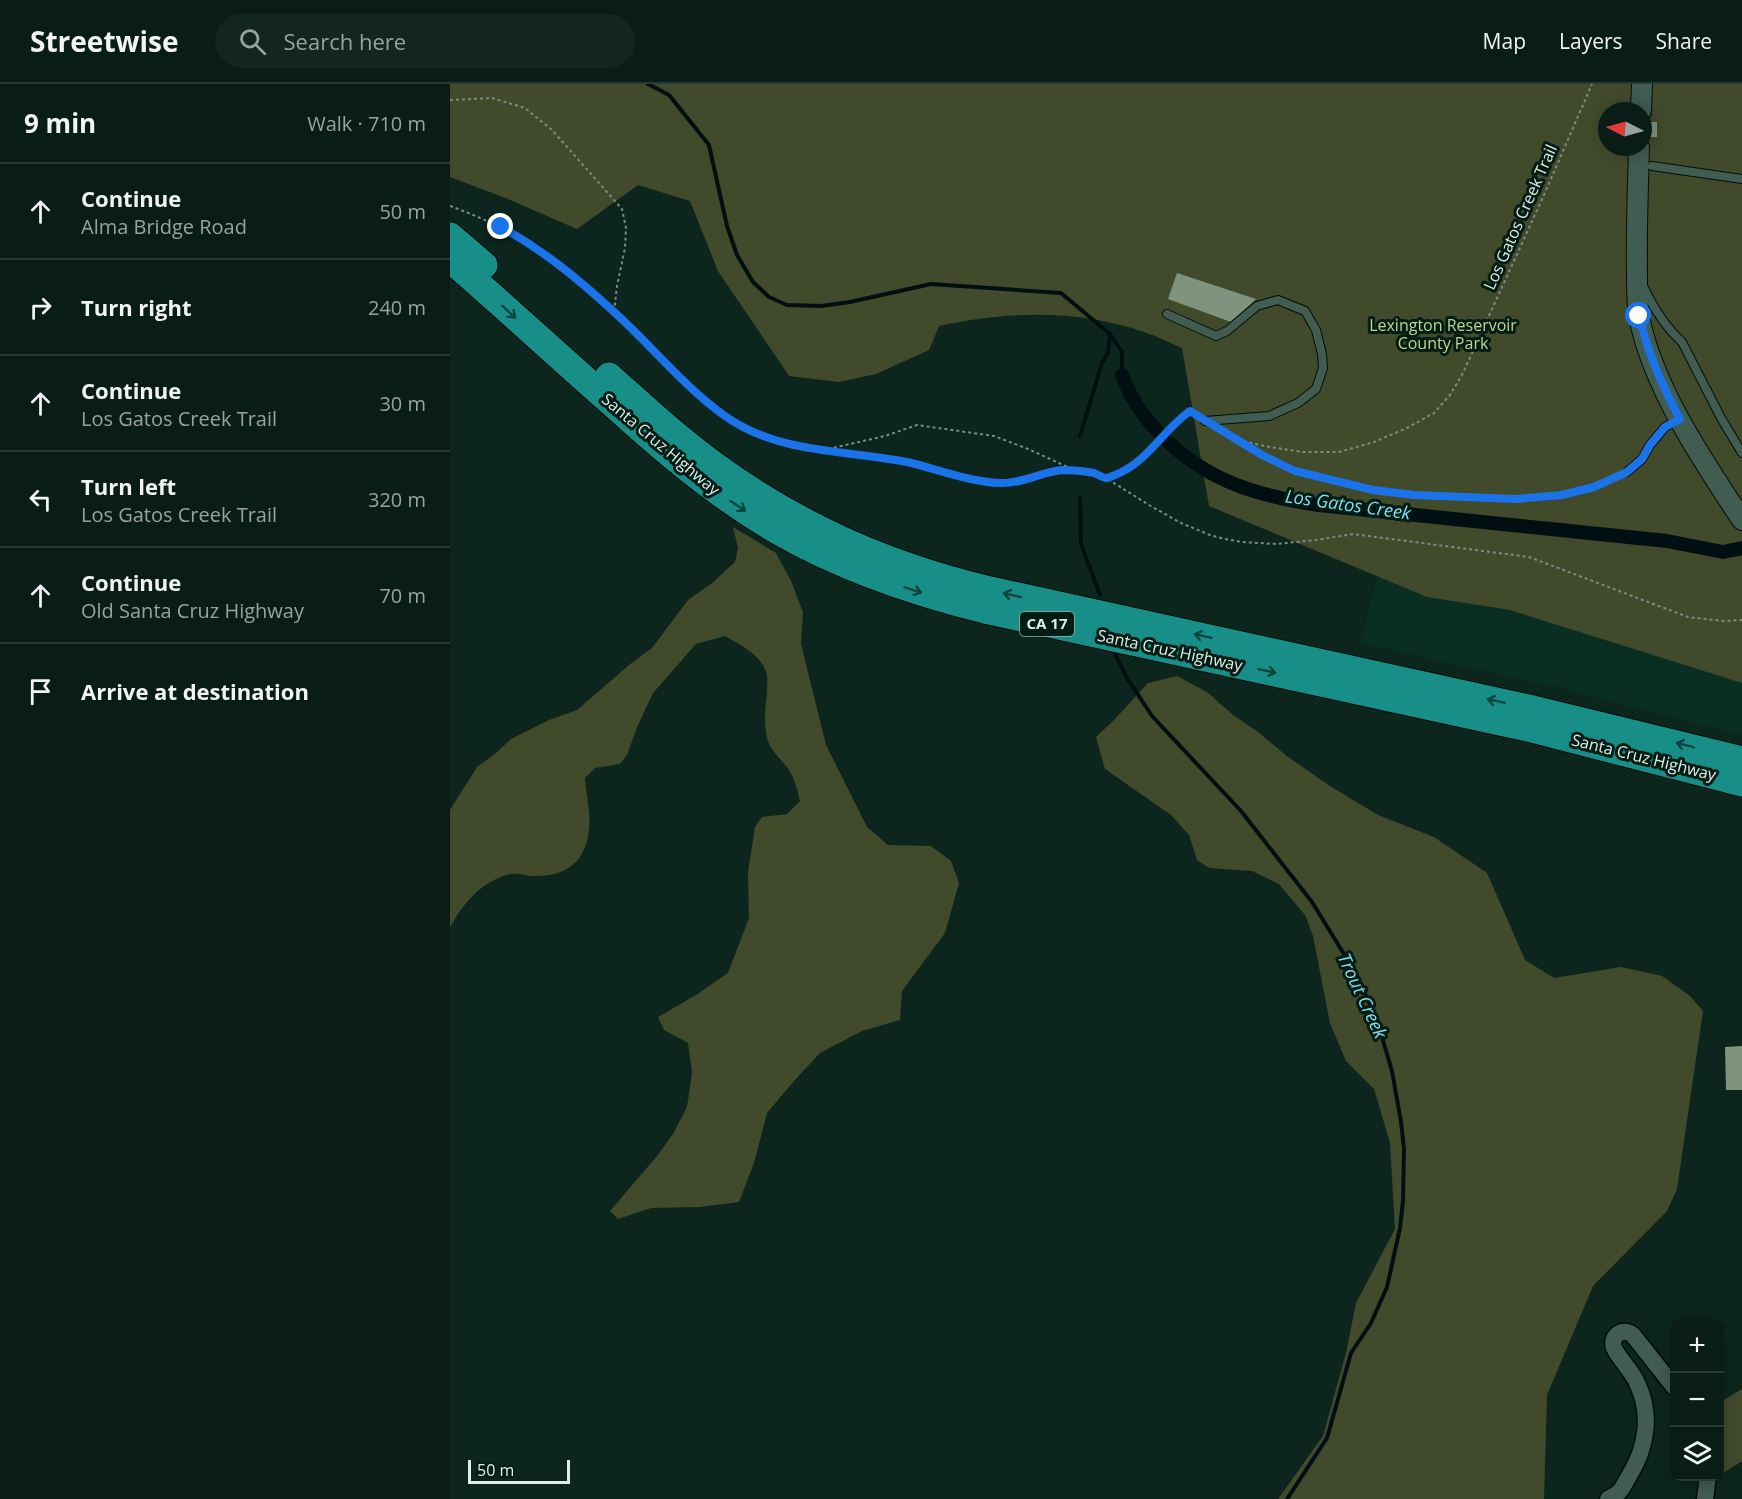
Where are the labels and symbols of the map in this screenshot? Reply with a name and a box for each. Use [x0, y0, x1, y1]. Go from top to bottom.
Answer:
north arrow [1598, 102, 1652, 156]
street label: Los Gatos Creek Trail [1478, 141, 1562, 293]
route end [487, 213, 513, 239]
route start [1625, 302, 1651, 328]
one-way arrow [501, 305, 516, 319]
park label: Lexington Reservoir County Park [1369, 314, 1517, 354]
street label: Santa Cruz Highway [597, 388, 725, 501]
water label: Los Gatos Creek [1284, 483, 1414, 525]
one-way arrow [729, 500, 746, 512]
one-way arrow [903, 586, 922, 597]
one-way arrow [1003, 589, 1022, 600]
road number: CA 17 [1020, 612, 1074, 636]
street label: Santa Cruz Highway [1095, 624, 1246, 676]
one-way arrow [1193, 630, 1212, 642]
one-way arrow [1257, 666, 1276, 678]
one-way arrow [1486, 694, 1505, 706]
street label: Santa Cruz Highway [1570, 728, 1719, 786]
one-way arrow [1676, 739, 1695, 751]
water label: Trout Creek [1333, 949, 1394, 1043]
scale bar [468, 1457, 570, 1484]

